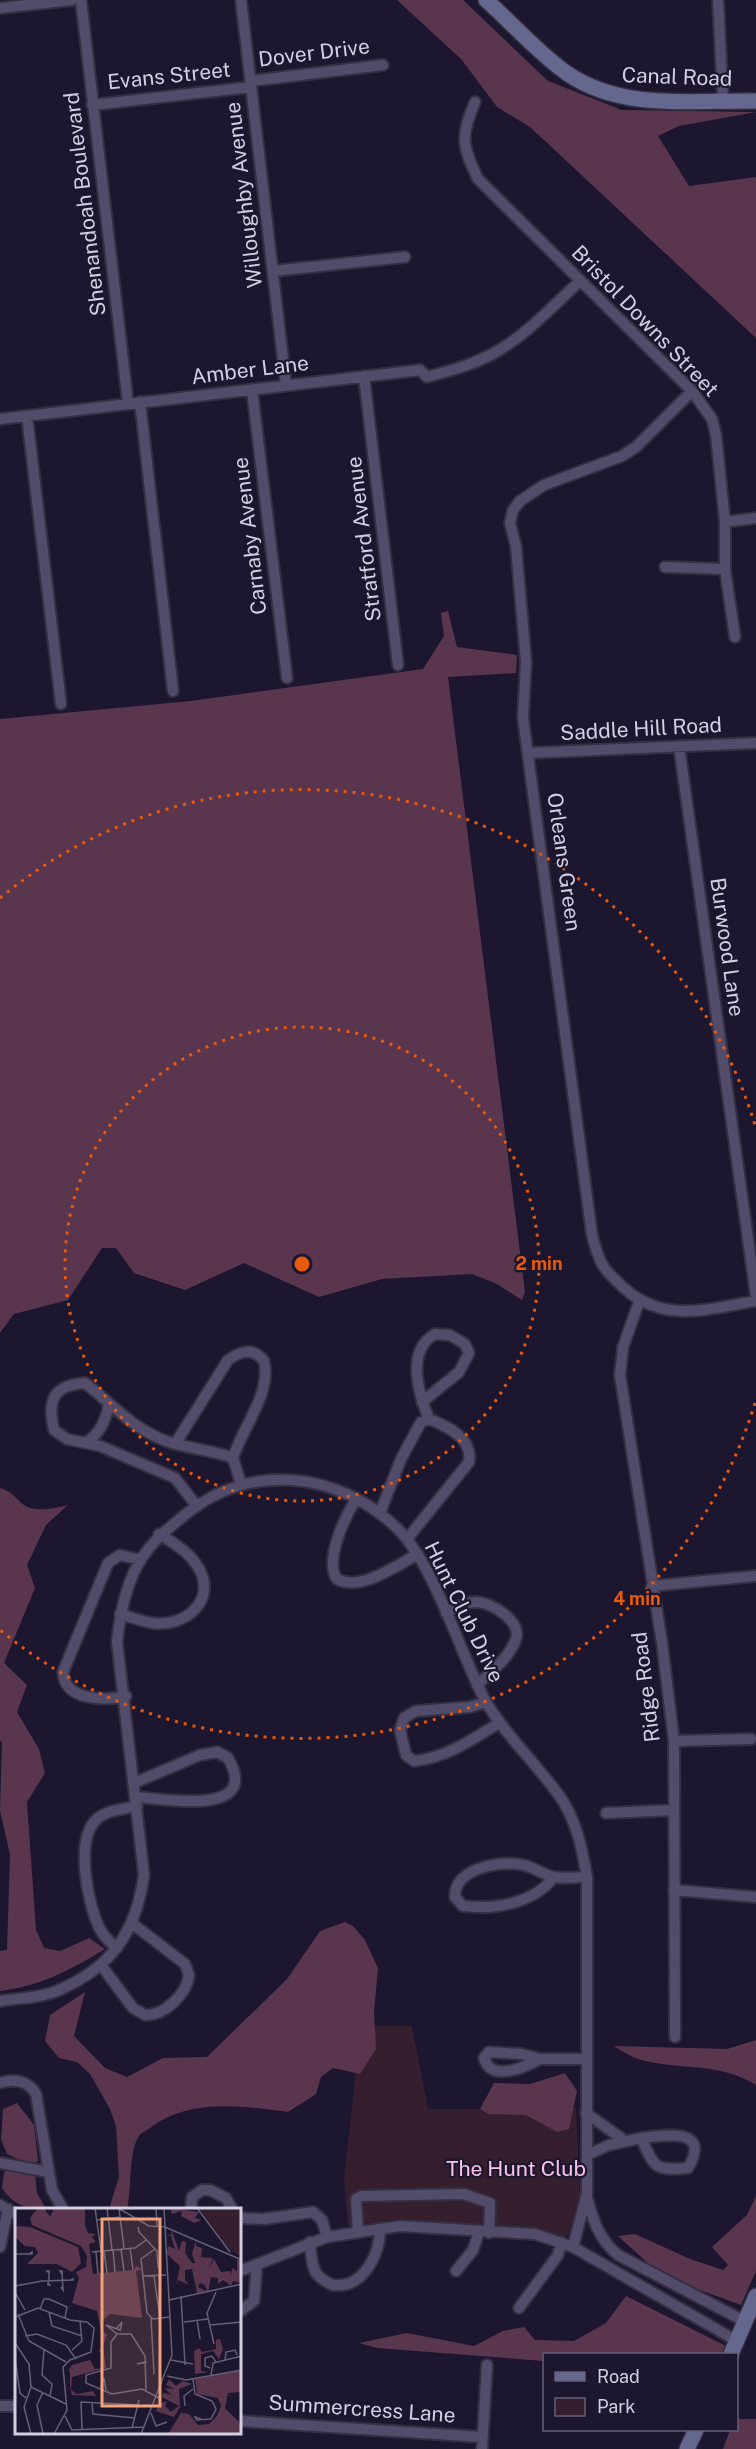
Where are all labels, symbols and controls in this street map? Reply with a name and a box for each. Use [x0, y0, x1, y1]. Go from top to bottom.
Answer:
street label: Dover Drive [257, 33, 371, 72]
street label: Evans Street [106, 57, 232, 94]
street label: Canal Road [621, 62, 733, 91]
street label: Shenandoah Boulevard [58, 91, 111, 317]
street label: Willoughby Avenue [220, 101, 267, 289]
street label: Bristol Downs Street [567, 240, 724, 402]
street label: Amber Lane [190, 350, 310, 389]
street label: Stratford Avenue [341, 455, 386, 623]
street label: Carnaby Avenue [227, 456, 272, 616]
street label: Saddle Hill Road [559, 712, 723, 745]
street label: Orleans Green [542, 791, 587, 933]
street label: Burwood Lane [705, 876, 750, 1018]
text: 2 min [515, 1253, 563, 1274]
centre of rings [292, 1254, 312, 1274]
street label: Hunt Club Drive [419, 1537, 509, 1686]
text: 4 min [613, 1588, 661, 1609]
street label: Ridge Road [626, 1630, 665, 1744]
park label: The Hunt Club [446, 2156, 586, 2181]
inset map [15, 2208, 242, 2434]
legend [543, 2353, 738, 2431]
text: Road [597, 2366, 640, 2387]
street label: Summercress Lane [268, 2389, 456, 2428]
text: Park [597, 2396, 635, 2417]

